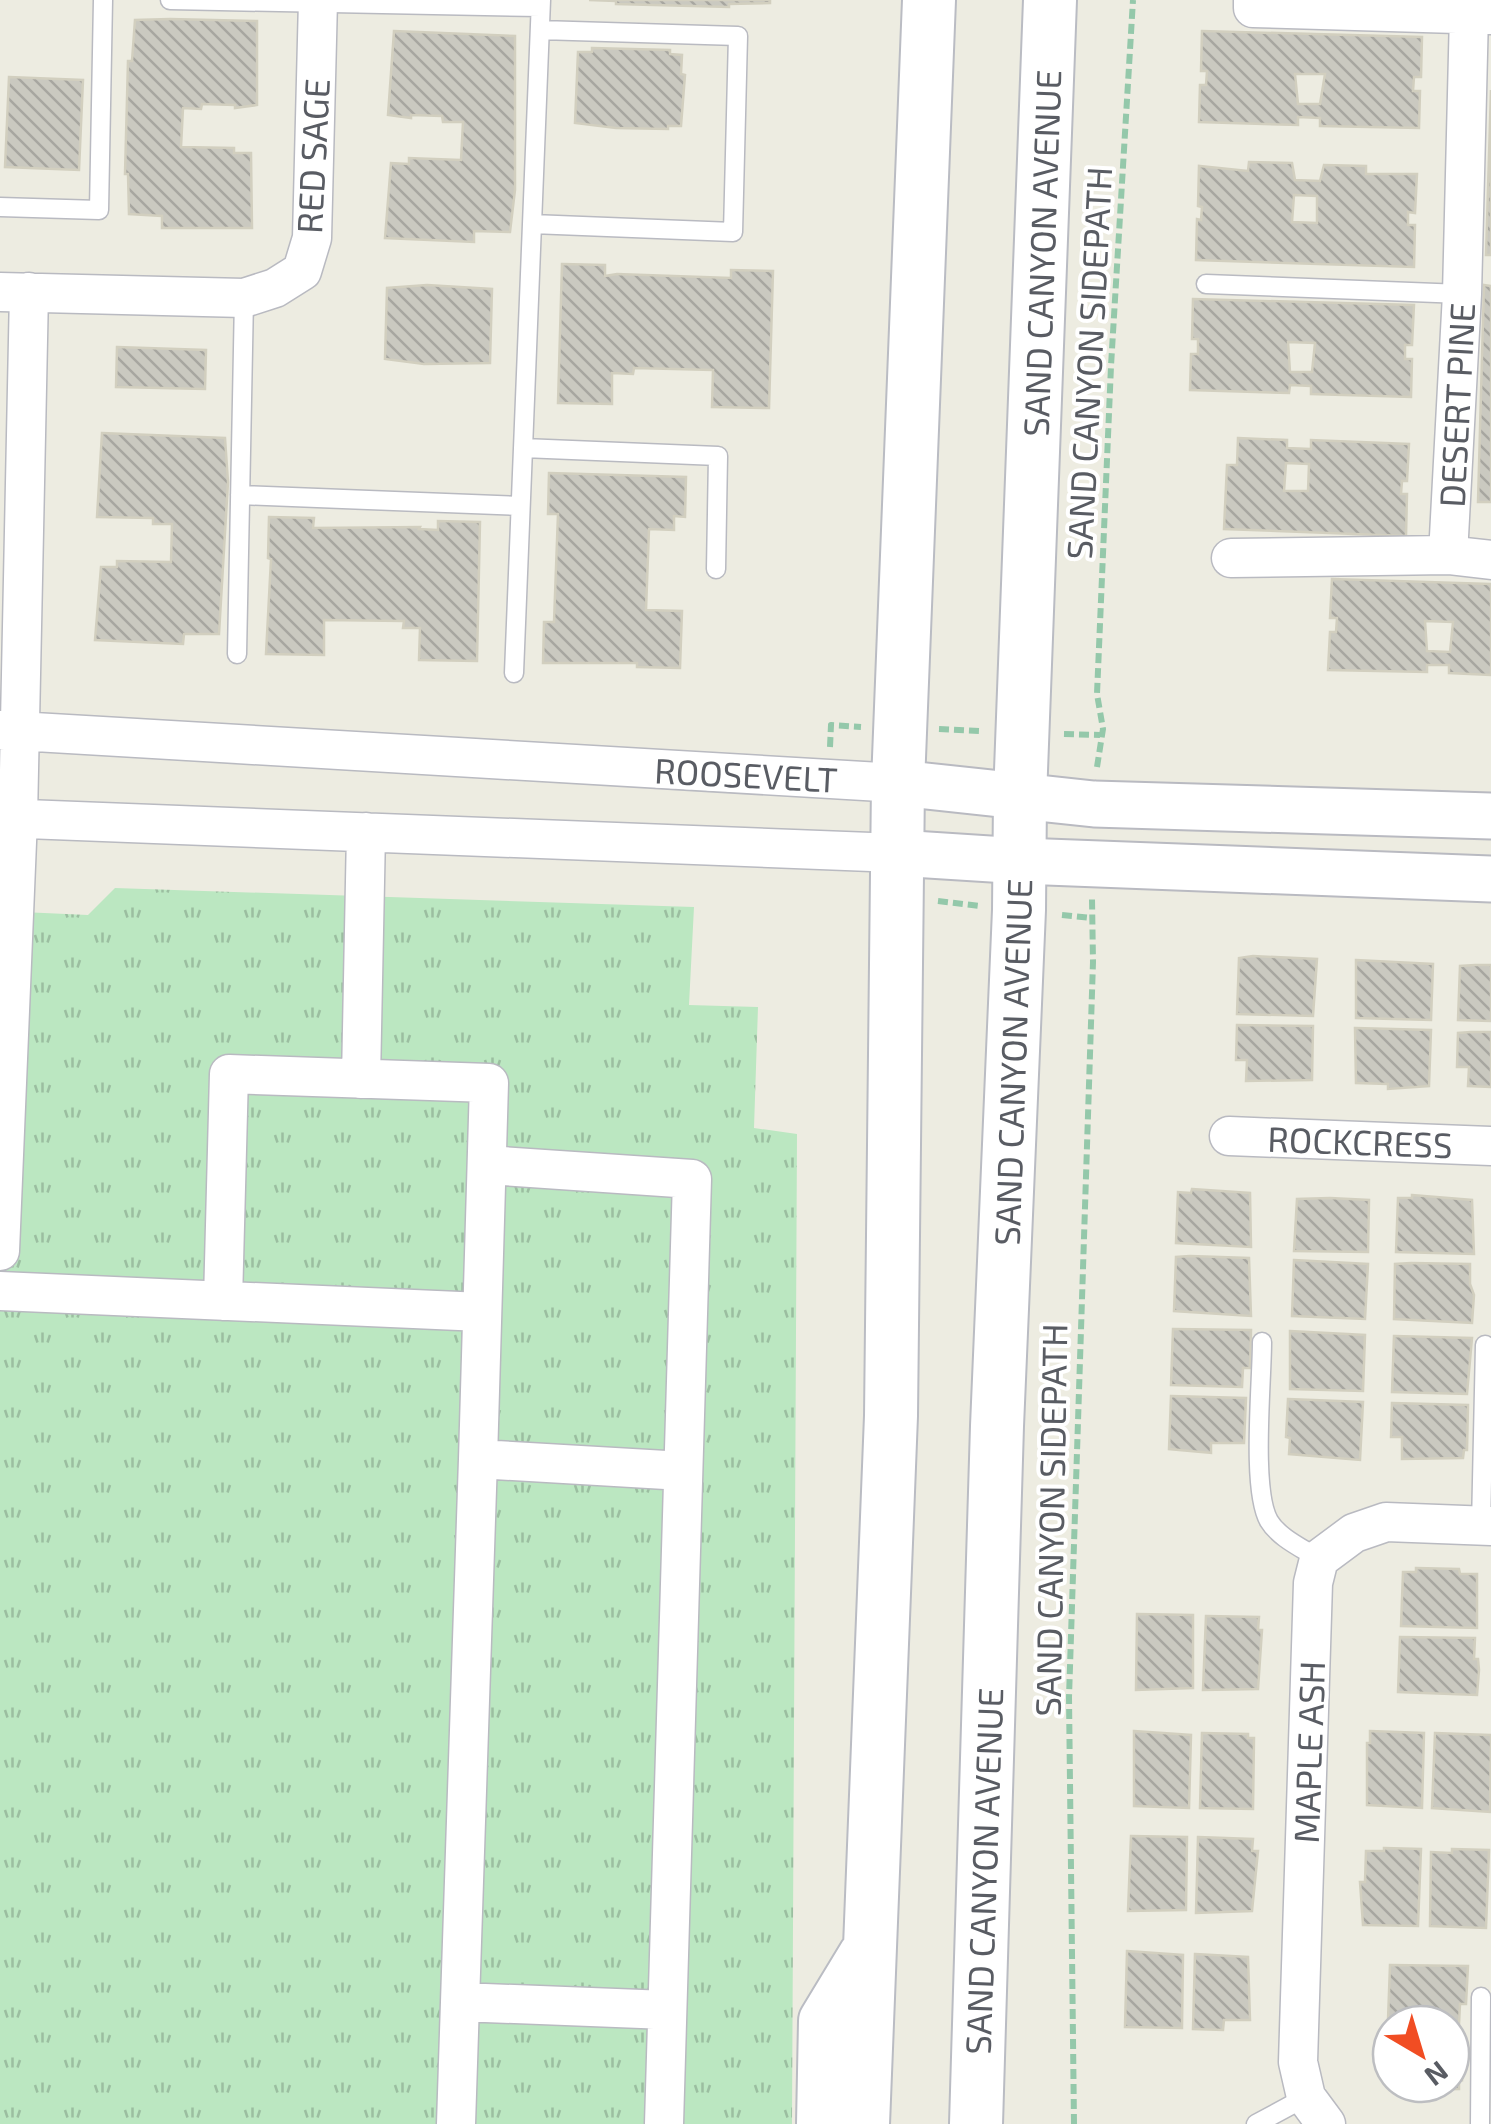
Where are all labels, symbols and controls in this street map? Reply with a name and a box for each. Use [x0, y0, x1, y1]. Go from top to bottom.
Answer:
street label: SAND CANYON AVENUE [1014, 69, 1068, 437]
street label: RED SAGE [287, 77, 337, 235]
street label: SAND CANYON SIDEPATH [1057, 166, 1119, 560]
street label: DESERT PINE [1430, 302, 1482, 508]
street label: ROOSEVELT [653, 748, 839, 800]
street label: SAND CANYON AVENUE [985, 878, 1039, 1246]
street label: ROCKCRESS [1267, 1117, 1453, 1165]
street label: SAND CANYON SIDEPATH [1026, 1323, 1074, 1717]
street label: MAPLE ASH [1284, 1660, 1332, 1844]
street label: SAND CANYON AVENUE [956, 1687, 1010, 2055]
north arrow [1371, 2004, 1471, 2104]
text: N [1419, 2055, 1455, 2094]

